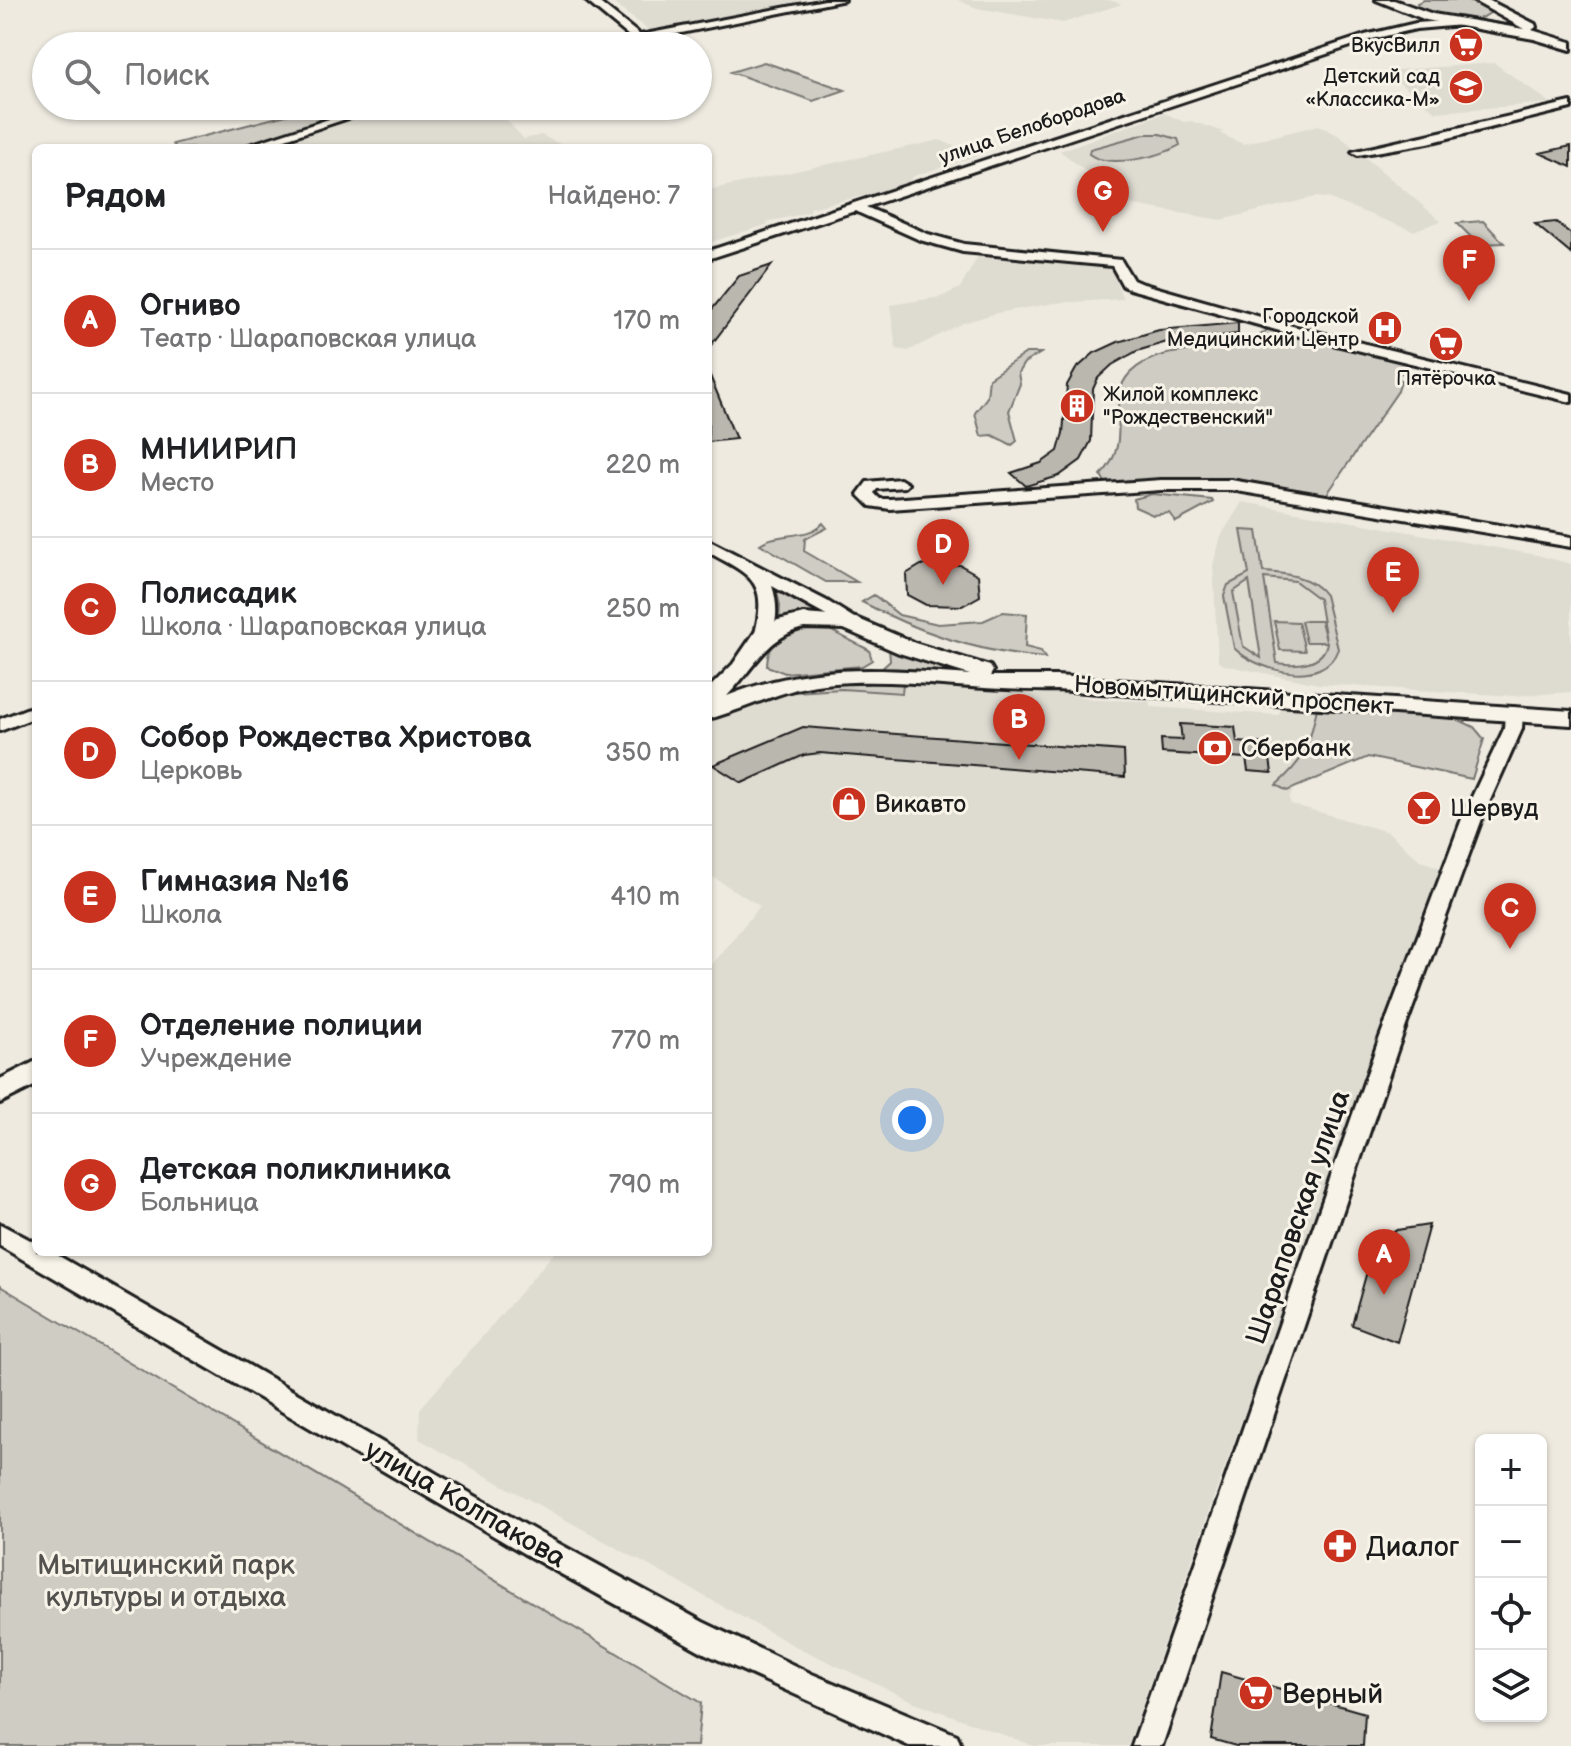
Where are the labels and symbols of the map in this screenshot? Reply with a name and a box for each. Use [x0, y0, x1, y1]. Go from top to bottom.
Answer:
supermarket icon: ВкусВилл [1447, 26, 1485, 64]
place label: ВкусВилл [1351, 34, 1440, 58]
place label: Детский сад «Классика-М» [1305, 65, 1440, 112]
school or university icon: Детский сад «Классика-М» [1447, 68, 1485, 106]
street label: улица Белобородова [936, 84, 1129, 170]
pin: G [1077, 166, 1129, 232]
pin: F [1443, 235, 1495, 301]
place label: Городской Медицинский Центр [1167, 305, 1360, 352]
hospital icon: Городской Медицинский Центр [1366, 309, 1404, 347]
supermarket icon: Пятёрочка [1427, 325, 1465, 363]
place label: Пятёрочка [1396, 367, 1496, 391]
place label: Жилой комплекс "Рождественский" [1103, 383, 1273, 430]
building icon: Жилой комплекс "Рождественский" [1058, 387, 1096, 425]
pin: D [917, 519, 969, 585]
pin: E [1367, 547, 1419, 613]
street label: Новомытищинский проспект [1073, 670, 1395, 721]
pin: B [993, 694, 1045, 760]
bank icon: Сбербанк [1196, 729, 1234, 767]
place label: Сбербанк [1241, 734, 1351, 763]
shop icon: Викавто [830, 785, 868, 823]
bar icon: Шервуд [1405, 789, 1443, 827]
place label: Викавто [875, 790, 966, 819]
place label: Шервуд [1450, 794, 1539, 823]
pin: C [1484, 883, 1536, 949]
street label: Шараповская улица [1239, 1086, 1358, 1349]
your location [892, 1100, 932, 1140]
pin: A [1358, 1229, 1410, 1295]
street label: улица Колпакова [359, 1433, 572, 1575]
pharmacy icon: Диалог [1321, 1527, 1359, 1565]
place label: Диалог [1366, 1531, 1460, 1564]
park label: Мытищинский парк культуры и отдыха [37, 1549, 295, 1614]
supermarket icon: Верный [1237, 1674, 1275, 1712]
place label: Верный [1282, 1678, 1383, 1711]

